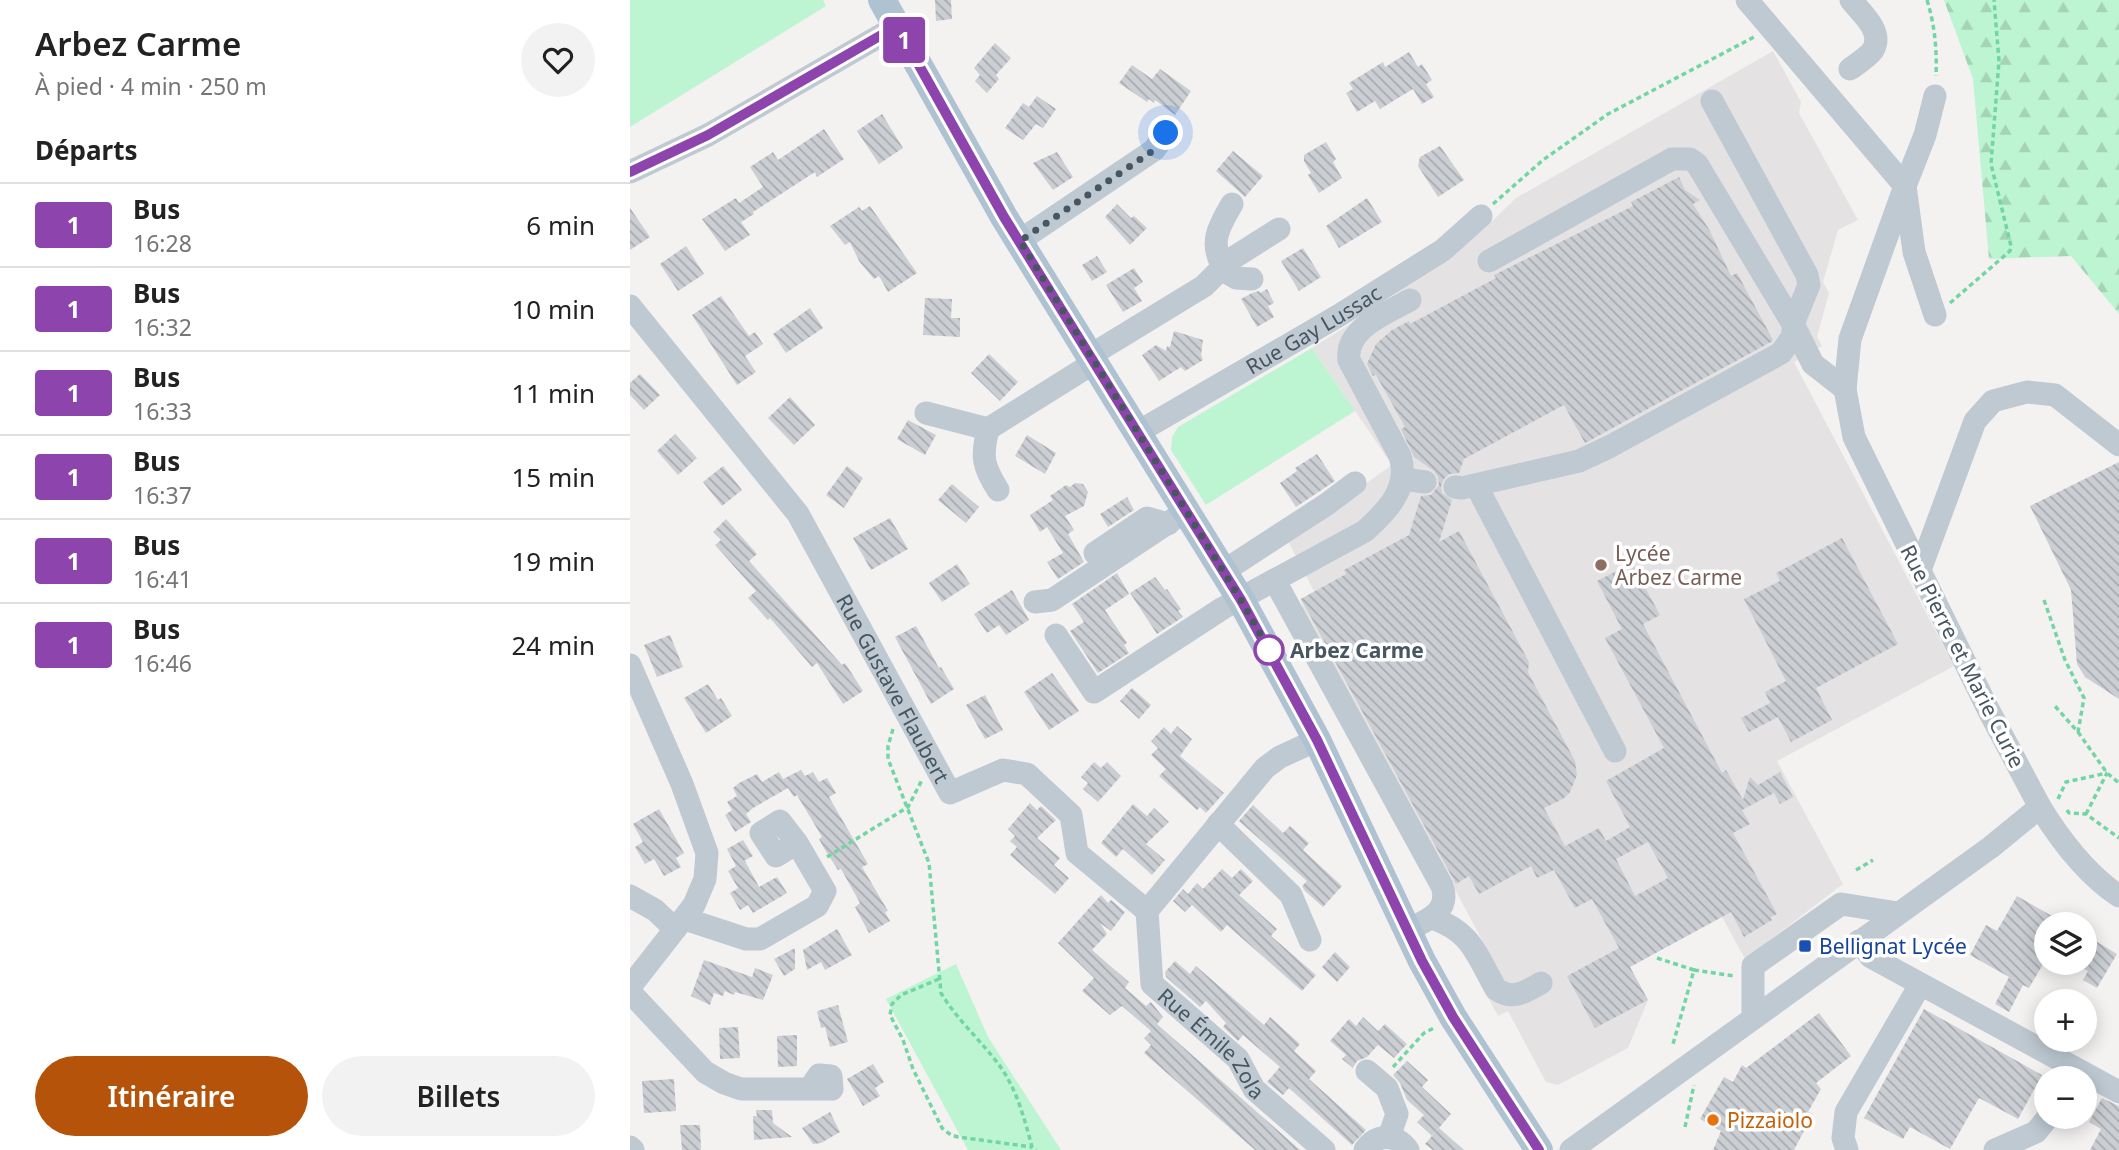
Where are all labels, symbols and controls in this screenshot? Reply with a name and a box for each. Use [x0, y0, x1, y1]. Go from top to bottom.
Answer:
line badge: 1 [881, 17, 927, 63]
text: Arbez Carme [35, 21, 241, 66]
button: heart [521, 23, 595, 97]
text: 1 [897, 23, 911, 56]
text: À pied · 4 min · 250 m [35, 70, 267, 102]
your location [1148, 115, 1183, 150]
text: Départs [35, 132, 138, 168]
text: Bus [133, 191, 180, 227]
text: 6 min [526, 207, 595, 243]
text: 1 [67, 208, 80, 241]
text: 16:28 [133, 227, 192, 259]
text: Bus [133, 275, 180, 311]
street label: Rue Gay Lussac [1241, 279, 1386, 381]
text: 10 min [511, 291, 595, 327]
text: 1 [67, 292, 80, 325]
text: 16:32 [133, 311, 192, 343]
text: Bus [133, 359, 180, 395]
text: 11 min [511, 375, 595, 411]
text: 1 [67, 376, 80, 409]
text: 16:33 [133, 395, 192, 427]
text: Bus [133, 443, 180, 479]
text: 15 min [511, 459, 595, 495]
text: 1 [67, 460, 80, 493]
text: 16:37 [133, 479, 192, 511]
text: Bus [133, 527, 180, 563]
place label: Lycée Arbez Carme [1615, 539, 1742, 591]
street label: Rue Pierre et Marie Curie [1894, 540, 2032, 772]
text: 19 min [511, 543, 595, 579]
text: 1 [67, 544, 80, 577]
marker: Lycée Arbez Carme [1593, 557, 1609, 573]
text: 16:41 [133, 563, 192, 595]
street label: Rue Gustave Flaubert [830, 589, 956, 788]
text: Bus [133, 611, 180, 647]
text: 24 min [511, 627, 595, 663]
text: 1 [67, 628, 80, 661]
marker: Arbez Carme [1254, 635, 1284, 665]
place label: Arbez Carme [1290, 636, 1424, 664]
text: 16:46 [133, 647, 192, 679]
map controls [2034, 912, 2097, 1129]
button: layers [2034, 912, 2097, 975]
place label: Bellignat Lycée [1819, 932, 1967, 960]
marker: Bellignat Lycée [1797, 938, 1813, 954]
street label: Rue Émile Zola [1152, 982, 1270, 1106]
button: + [2034, 989, 2097, 1052]
button: Itinéraire [35, 1056, 308, 1136]
button: Billets [322, 1056, 595, 1136]
button: − [2034, 1066, 2097, 1129]
place label: Pizzaiolo [1727, 1106, 1813, 1134]
marker: Pizzaiolo [1705, 1112, 1721, 1128]

